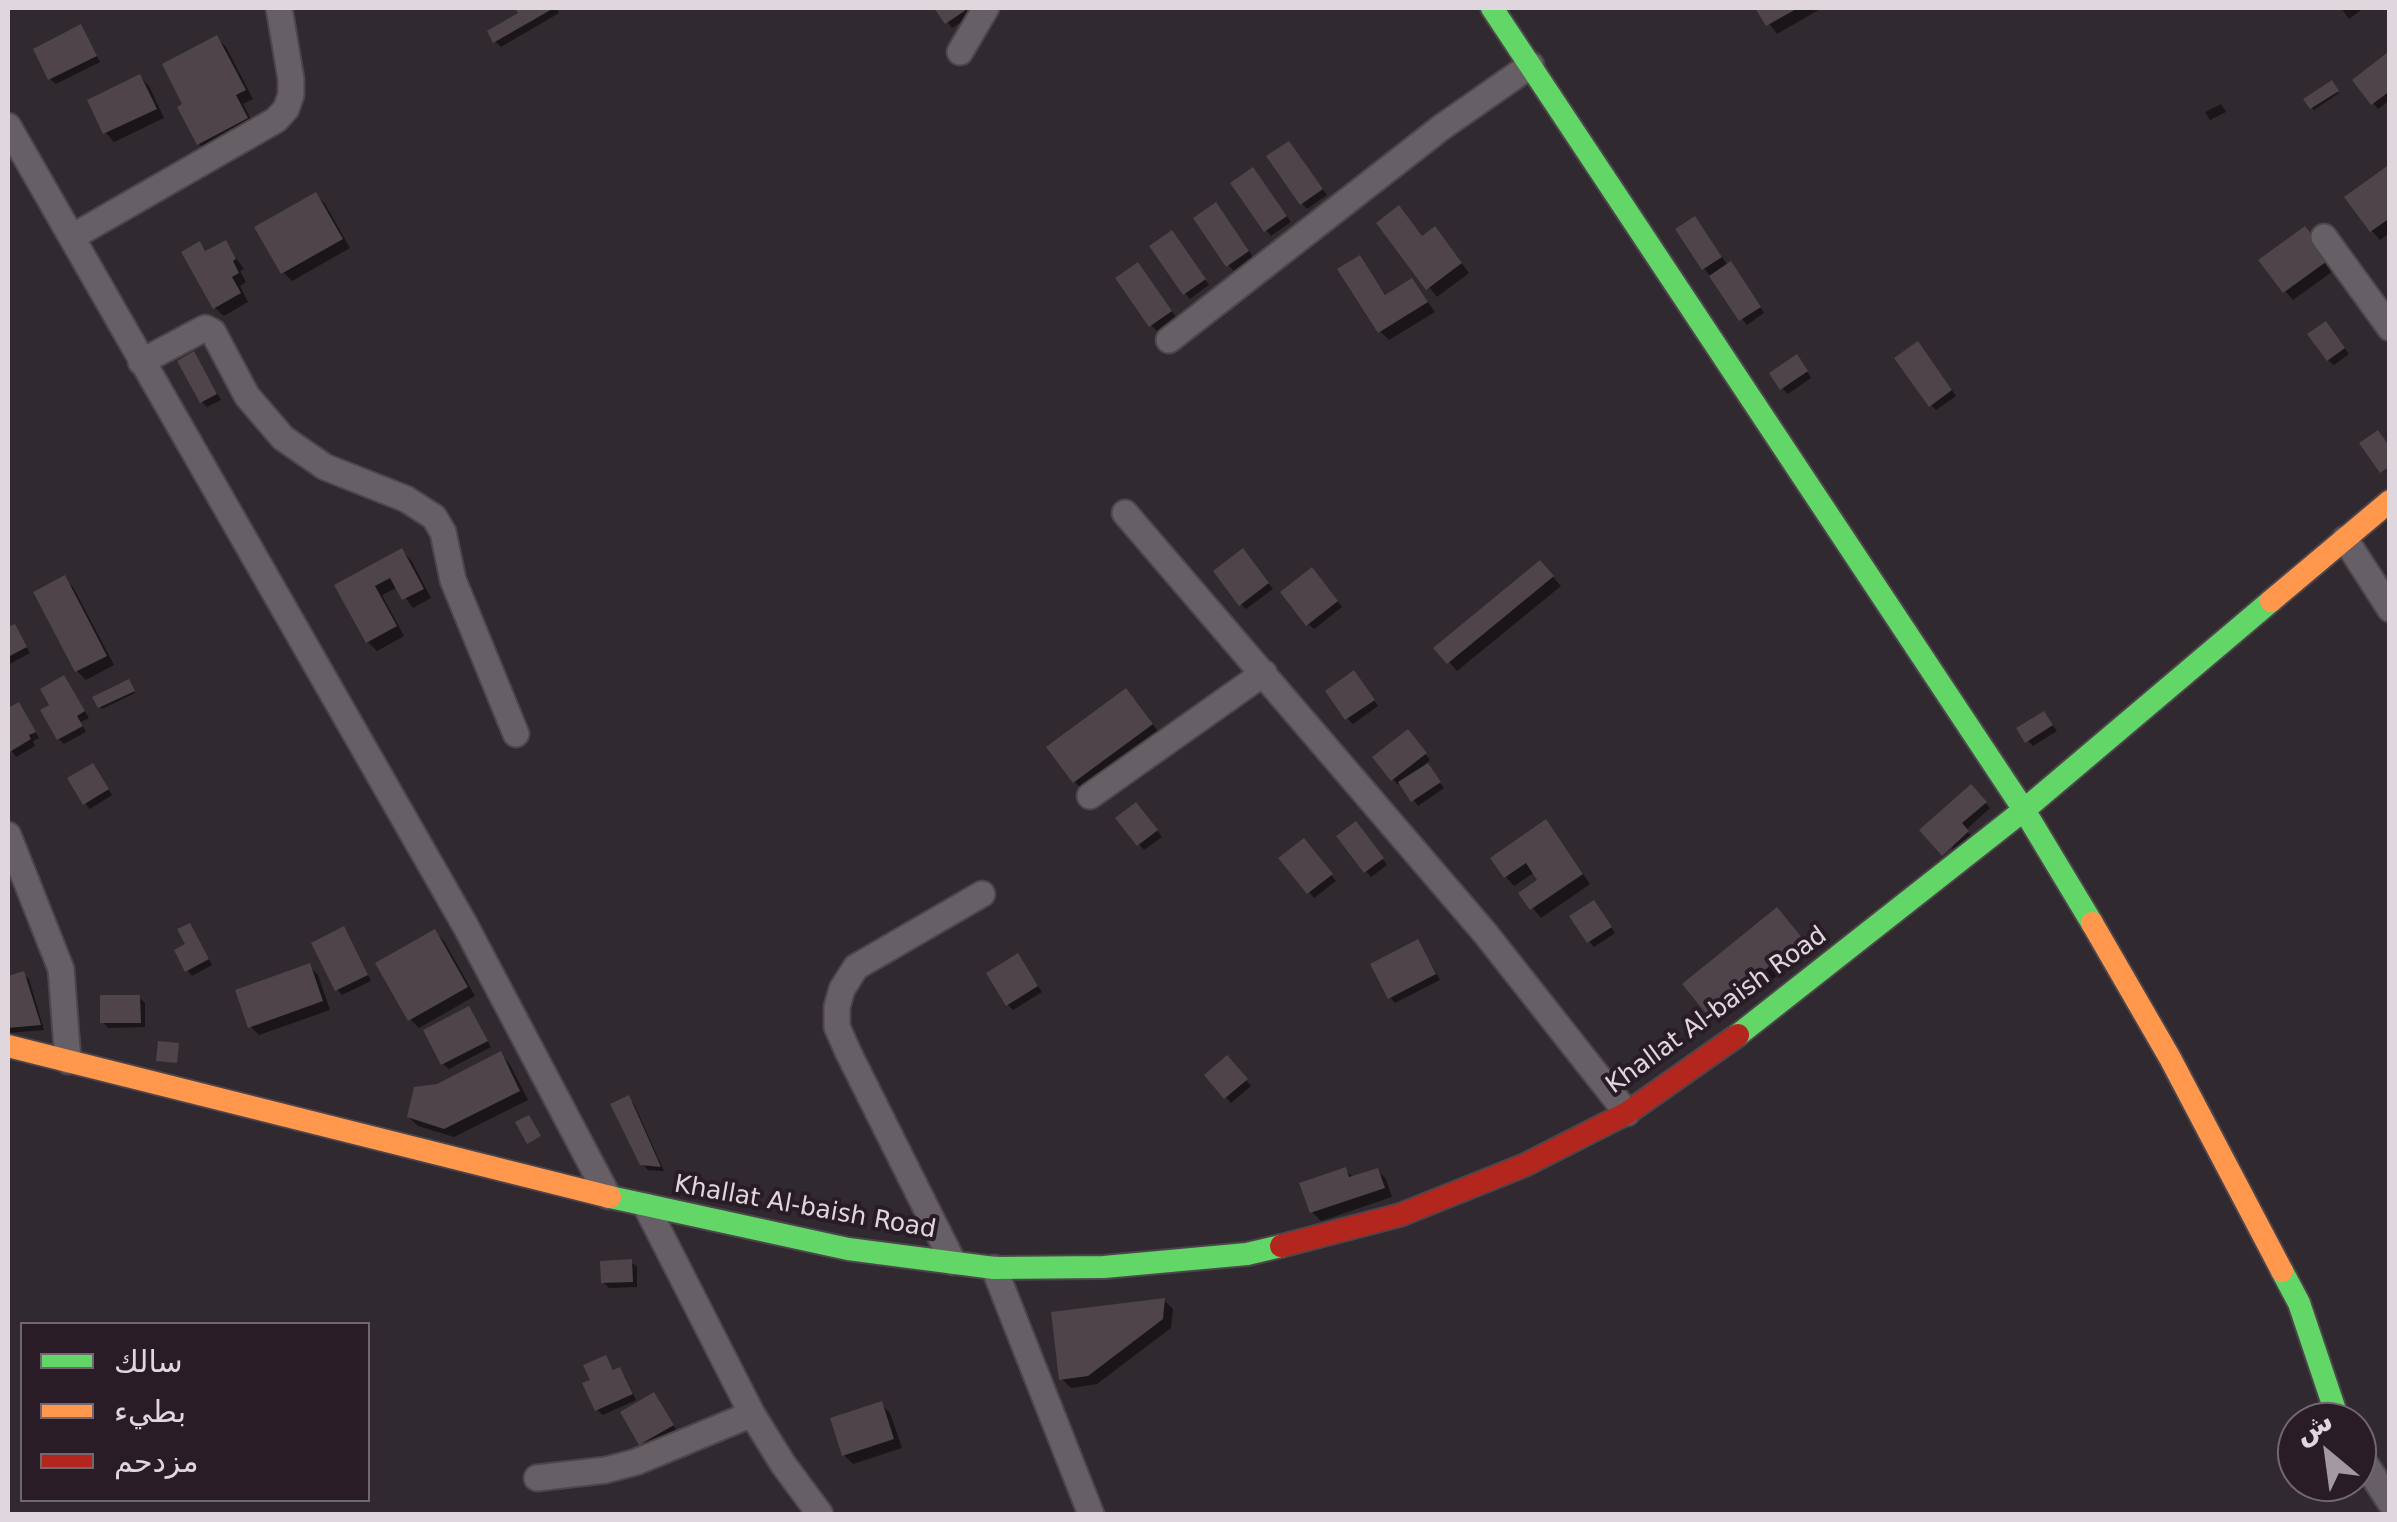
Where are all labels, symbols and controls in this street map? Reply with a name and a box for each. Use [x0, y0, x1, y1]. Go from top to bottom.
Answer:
street label: Khallat Al-baish Road [1601, 921, 1833, 1101]
street label: Khallat Al-baish Road [672, 1170, 938, 1246]
legend [20, 1322, 370, 1502]
text: سالك [114, 1344, 183, 1379]
text: بطيء [114, 1394, 186, 1429]
north arrow [2277, 1402, 2377, 1502]
text: ش [2288, 1403, 2338, 1451]
text: مزدحم [114, 1444, 199, 1479]

